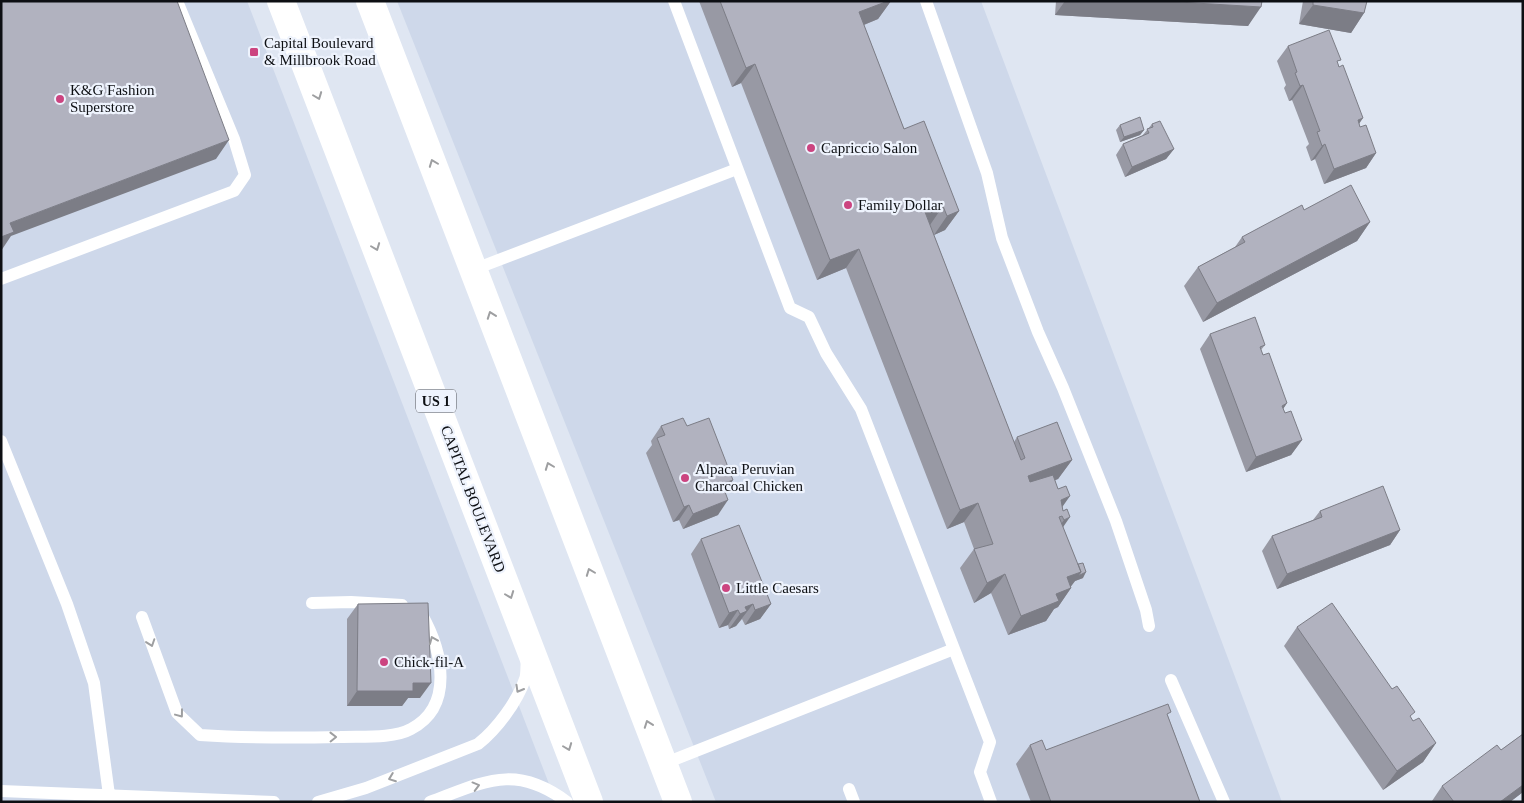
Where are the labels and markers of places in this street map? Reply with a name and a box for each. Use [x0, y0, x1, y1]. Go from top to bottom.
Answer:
place label: Capital Boulevard & Millbrook Road [264, 35, 376, 68]
marker: Capital Boulevard & Millbrook Road [248, 46, 260, 58]
place label: K&G Fashion Superstore [70, 82, 155, 115]
marker: K&G Fashion Superstore [54, 93, 66, 105]
place label: Capriccio Salon [821, 140, 918, 156]
marker: Capriccio Salon [805, 142, 817, 154]
place label: Family Dollar [858, 197, 943, 213]
marker: Family Dollar [842, 199, 854, 211]
place label: Alpaca Peruvian Charcoal Chicken [695, 461, 803, 494]
marker: Alpaca Peruvian Charcoal Chicken [679, 472, 691, 484]
place label: Little Caesars [736, 580, 819, 596]
marker: Little Caesars [720, 582, 732, 594]
place label: Chick-fil-A [394, 654, 464, 670]
marker: Chick-fil-A [378, 656, 390, 668]

